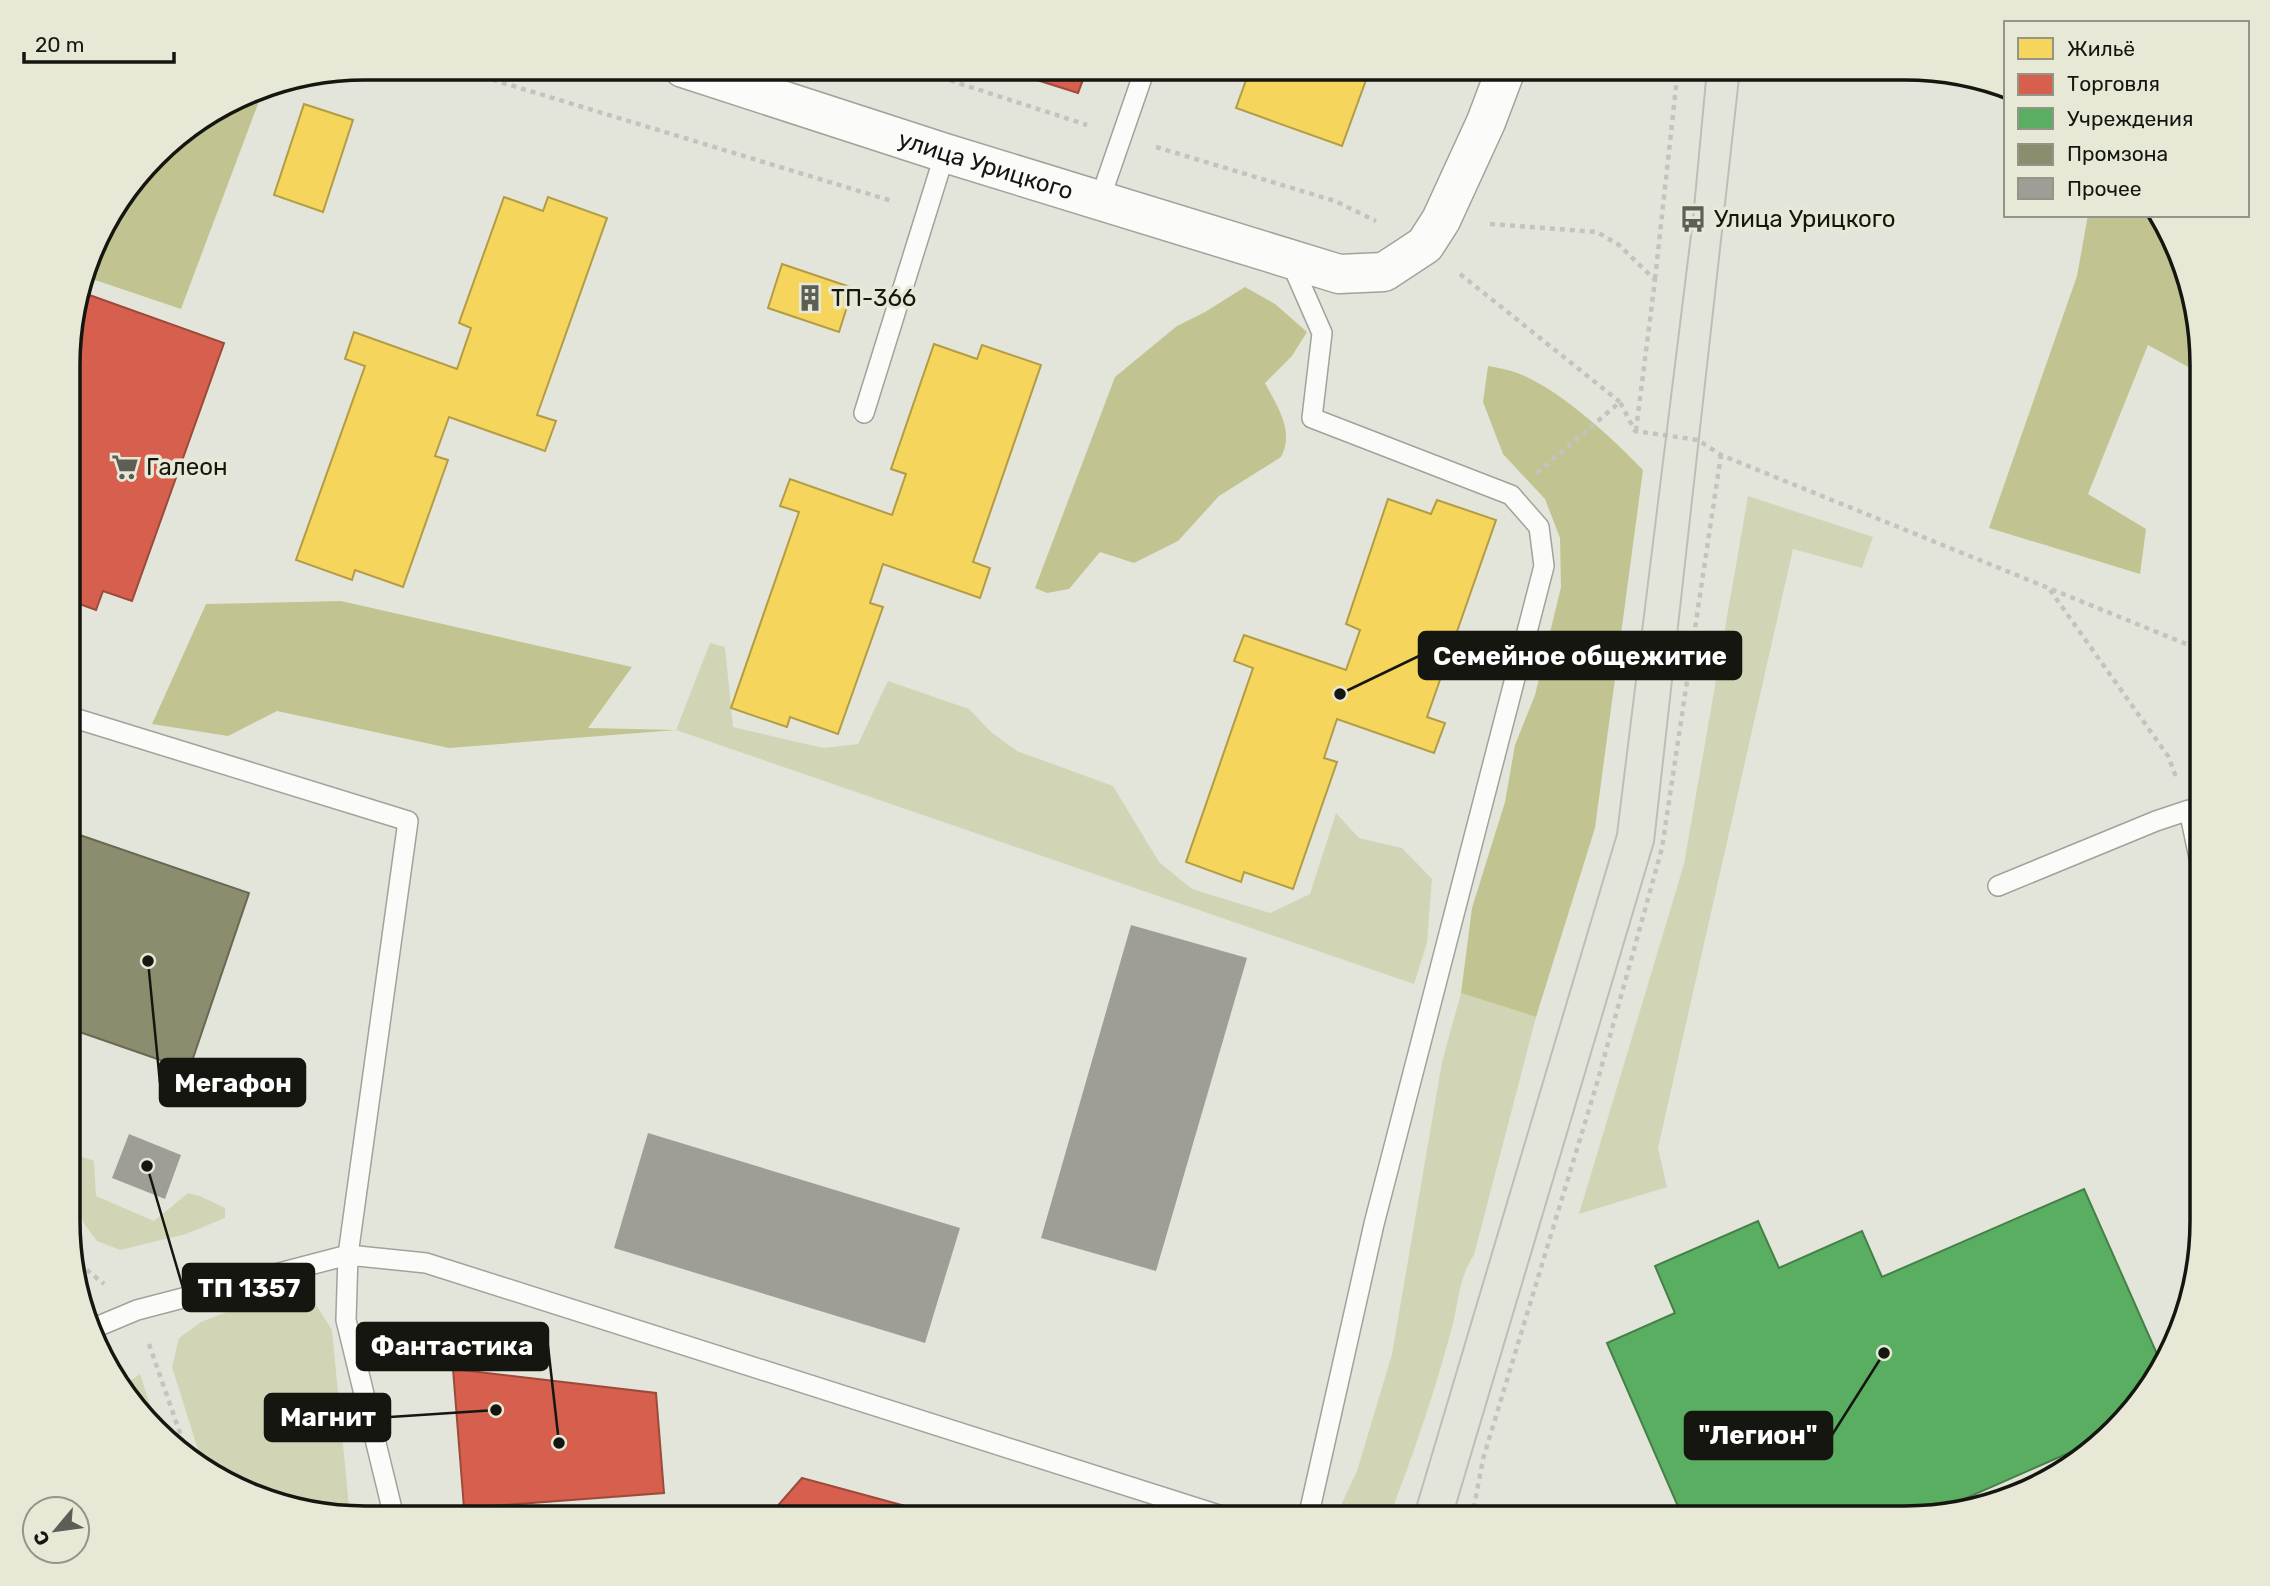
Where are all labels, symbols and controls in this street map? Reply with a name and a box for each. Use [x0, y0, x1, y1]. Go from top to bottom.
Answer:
scale bar [24, 21, 175, 65]
legend [2004, 21, 2249, 217]
text: 20 m [35, 32, 84, 57]
text: Жильё [2067, 36, 2135, 61]
text: Торговля [2067, 71, 2160, 96]
text: Учреждения [2067, 106, 2193, 131]
street label: улица Урицкого [895, 125, 1077, 206]
text: Промзона [2067, 141, 2168, 166]
text: Прочее [2067, 176, 2142, 201]
bus stop icon: Улица Урицкого [1678, 204, 1708, 234]
place label: Улица Урицкого [1714, 205, 1896, 233]
building icon: ТП-366 [795, 283, 825, 313]
place label: ТП-366 [831, 284, 916, 312]
supermarket icon: Галеон [110, 452, 140, 482]
place label: Галеон [146, 453, 228, 481]
callout: Семейное общежитие [1419, 632, 1741, 679]
text: Семейное общежитие [1433, 641, 1727, 672]
callout: Мегафон [160, 1059, 305, 1106]
text: Мегафон [174, 1068, 292, 1099]
callout: ТП 1357 [183, 1264, 314, 1311]
text: ТП 1357 [197, 1273, 301, 1304]
callout: Фантастика [357, 1323, 548, 1370]
text: Фантастика [371, 1331, 533, 1362]
callout: Магнит [265, 1394, 390, 1441]
text: Магнит [280, 1402, 376, 1433]
callout: "Легион" [1685, 1412, 1832, 1459]
text: "Легион" [1699, 1420, 1817, 1451]
north arrow [21, 1495, 91, 1565]
text: С [28, 1527, 55, 1549]

